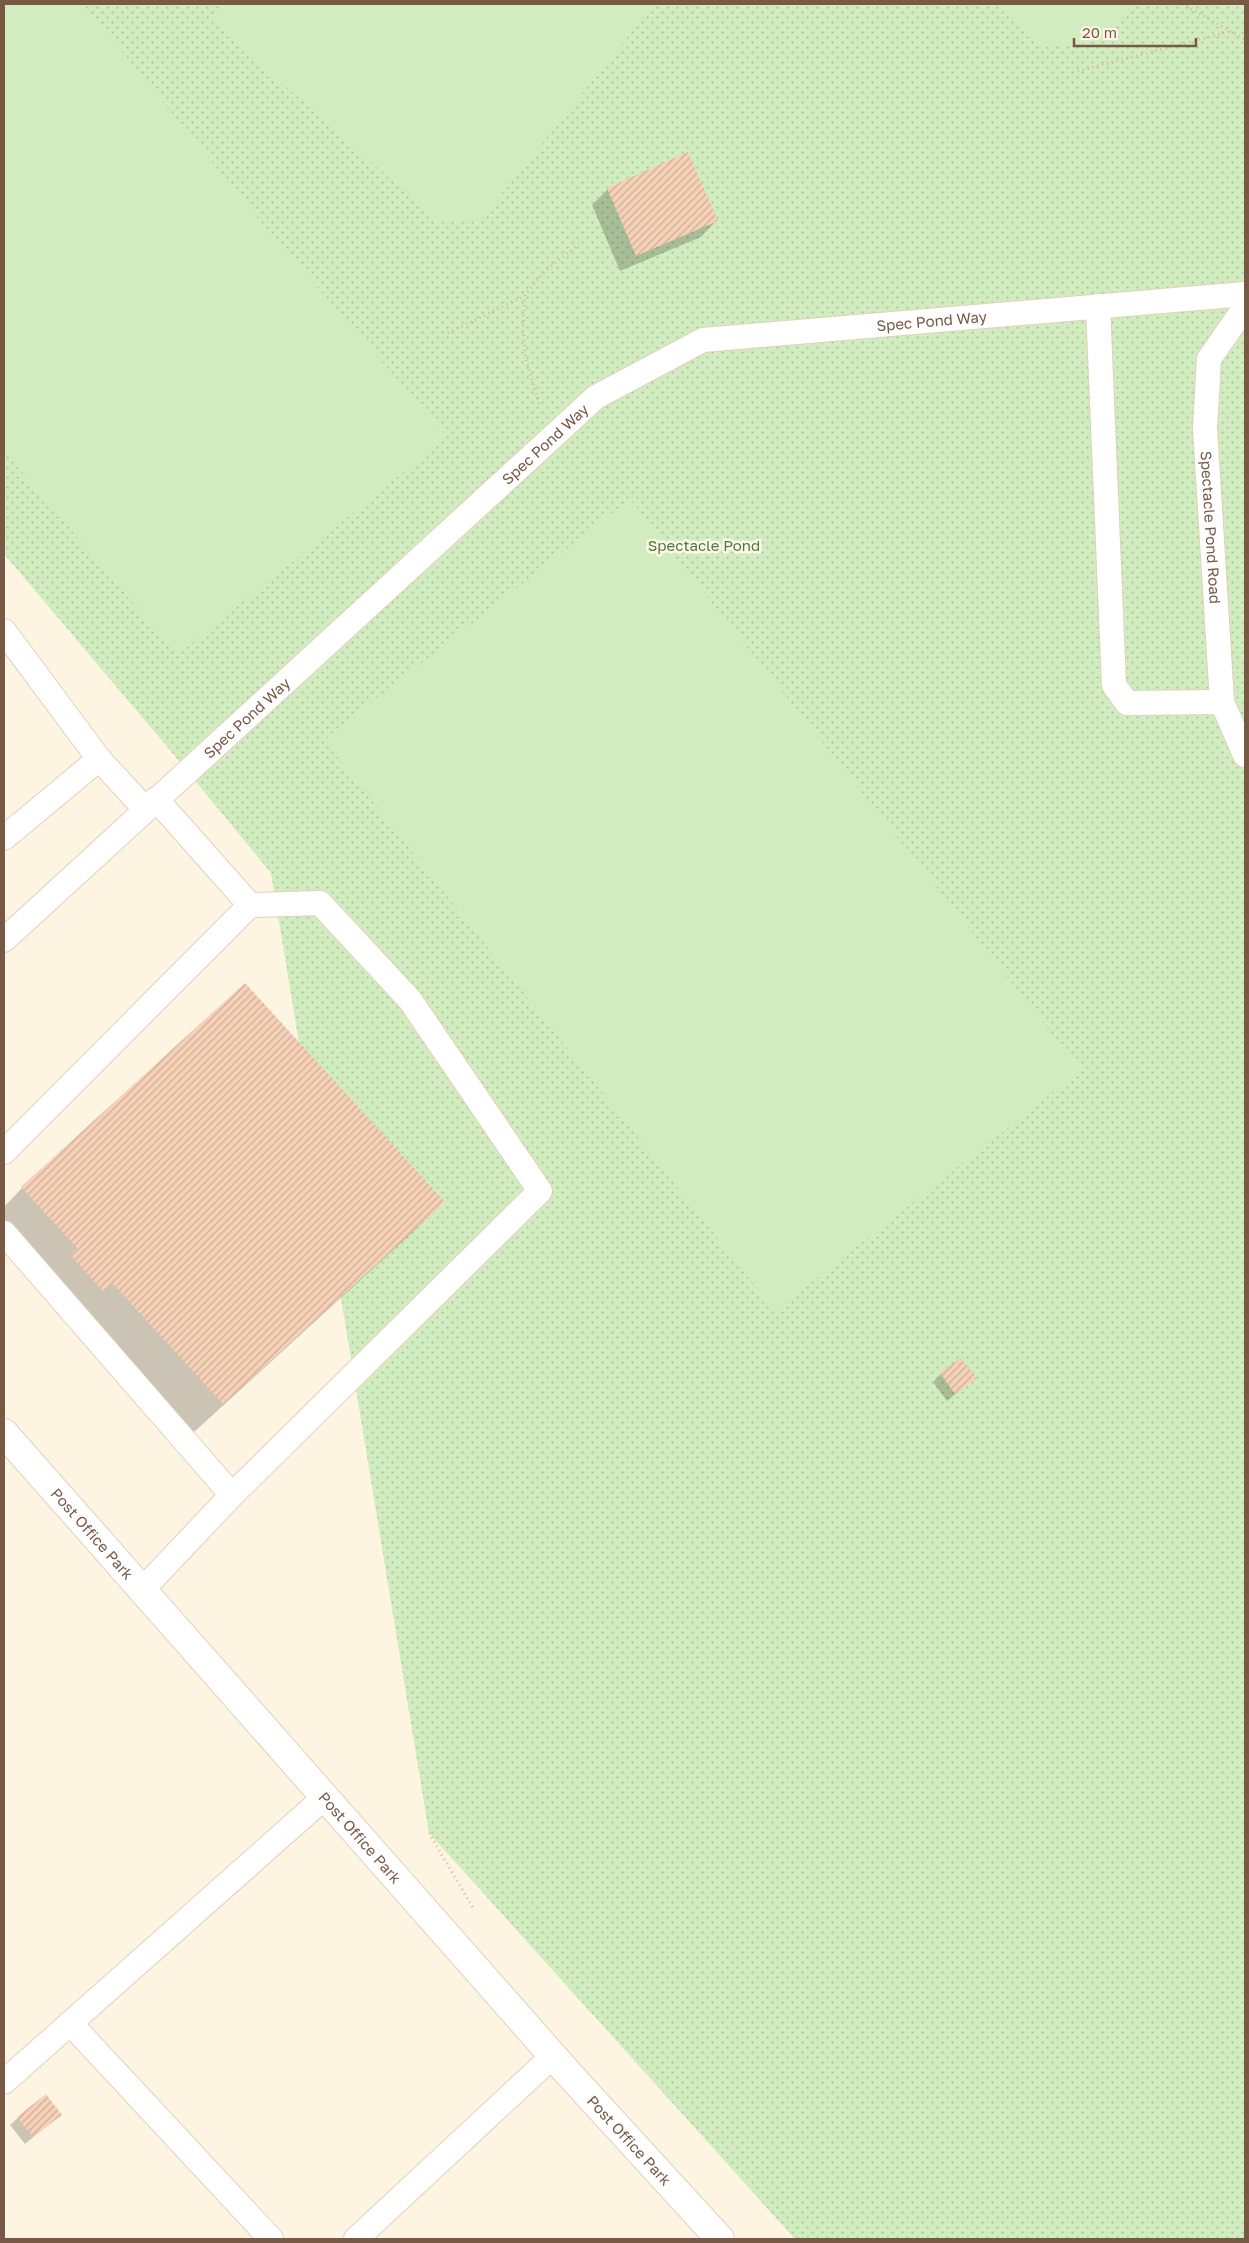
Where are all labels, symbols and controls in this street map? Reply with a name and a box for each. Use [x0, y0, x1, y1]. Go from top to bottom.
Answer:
scale bar [1074, 15, 1196, 47]
text: 20 m [1082, 23, 1117, 41]
street label: Spec Pond Way [876, 307, 988, 334]
street label: Spec Pond Way [498, 399, 592, 488]
street label: Spectacle Pond Road [1197, 450, 1225, 604]
park label: Spectacle Pond [648, 536, 760, 554]
street label: Spec Pond Way [200, 673, 294, 762]
street label: Post Office Park [48, 1484, 138, 1583]
street label: Post Office Park [315, 1788, 406, 1887]
street label: Post Office Park [584, 2091, 676, 2189]

